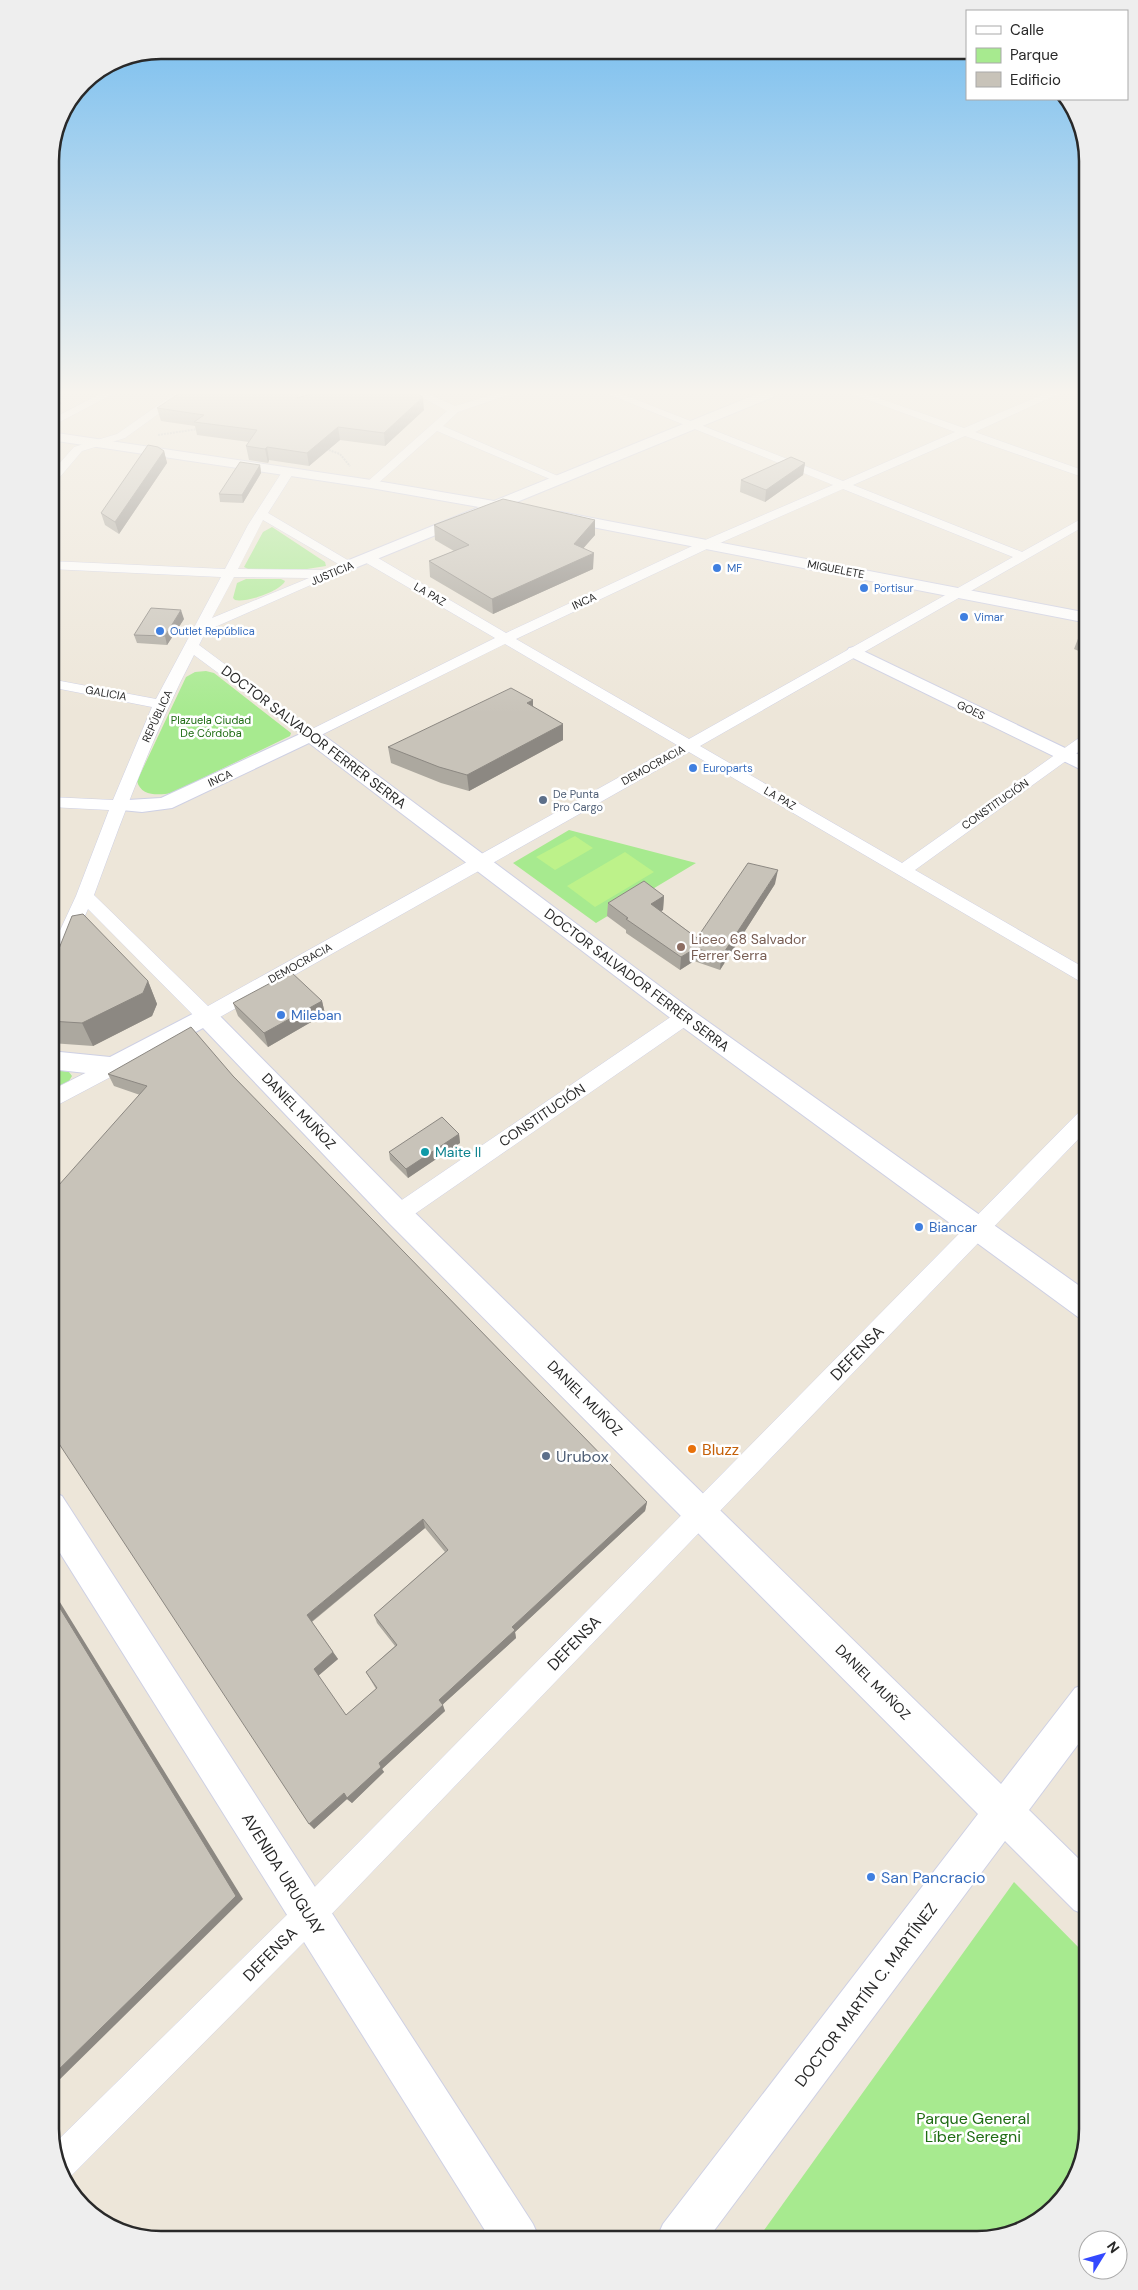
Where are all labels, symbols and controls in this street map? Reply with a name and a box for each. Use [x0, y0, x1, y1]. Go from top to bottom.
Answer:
legend [966, 10, 1128, 100]
text: Calle [1010, 20, 1044, 40]
text: Parque [1010, 45, 1058, 65]
text: Edificio [1010, 70, 1061, 90]
street label: MIGUELETE [806, 557, 866, 581]
street label: JUSTICIA [308, 558, 356, 588]
place label: MF [727, 561, 742, 575]
marker: MF [711, 562, 723, 574]
street label: LA PAZ [411, 579, 449, 609]
place label: Portisur [874, 581, 914, 595]
marker: Portisur [858, 582, 870, 594]
street label: INCA [570, 589, 598, 613]
place label: Vimar [974, 610, 1004, 624]
marker: Vimar [958, 611, 970, 623]
place label: Outlet República [170, 624, 255, 638]
marker: Outlet República [154, 625, 166, 637]
street label: DOCTOR SALVADOR FERRER SERRA [218, 661, 410, 813]
street label: GALICIA [84, 682, 128, 704]
street label: REPÚBLICA [139, 688, 175, 744]
street label: GOES [955, 697, 987, 723]
park label: Plazuela Ciudad De Córdoba [171, 713, 251, 740]
street label: DEMOCRACIA [619, 742, 687, 788]
place label: Europarts [703, 761, 753, 775]
marker: Europarts [687, 762, 699, 774]
street label: INCA [206, 766, 234, 790]
street label: CONSTITUCIÓN [959, 776, 1031, 832]
street label: LA PAZ [761, 783, 799, 813]
place label: De Punta Pro Cargo [553, 787, 603, 814]
marker: De Punta Pro Cargo [537, 794, 549, 806]
street label: DOCTOR SALVADOR FERRER SERRA [541, 904, 733, 1056]
place label: Liceo 68 Salvador Ferrer Serra [691, 930, 807, 964]
street label: DEMOCRACIA [266, 940, 334, 986]
marker: Liceo 68 Salvador Ferrer Serra [675, 941, 687, 953]
place label: Mileban [291, 1006, 342, 1024]
marker: Mileban [275, 1009, 287, 1021]
street label: DANIEL MUÑOZ [258, 1069, 340, 1153]
street label: CONSTITUCIÓN [495, 1079, 589, 1151]
place label: Maite II [435, 1143, 481, 1161]
marker: Maite II [419, 1146, 431, 1158]
place label: Biancar [929, 1218, 977, 1236]
marker: Biancar [913, 1221, 925, 1233]
street label: DEFENSA [826, 1321, 889, 1385]
street label: DANIEL MUÑOZ [544, 1357, 626, 1439]
place label: Bluzz [702, 1439, 739, 1460]
marker: Bluzz [686, 1443, 698, 1455]
place label: Urubox [556, 1446, 609, 1467]
marker: Urubox [540, 1450, 552, 1462]
street label: DEFENSA [543, 1611, 606, 1675]
street label: DANIEL MUÑOZ [832, 1641, 914, 1723]
street label: AVENIDA URUGUAY [237, 1809, 329, 1939]
place label: San Pancracio [881, 1867, 985, 1888]
marker: San Pancracio [865, 1871, 877, 1883]
street label: DOCTOR MARTÍN C. MARTÍNEZ [790, 1899, 942, 2091]
street label: DEFENSA [238, 1922, 302, 1986]
park label: Parque General Líber Seregni [916, 2108, 1030, 2147]
north arrow [1078, 2230, 1128, 2280]
text: N [1103, 2238, 1124, 2257]

